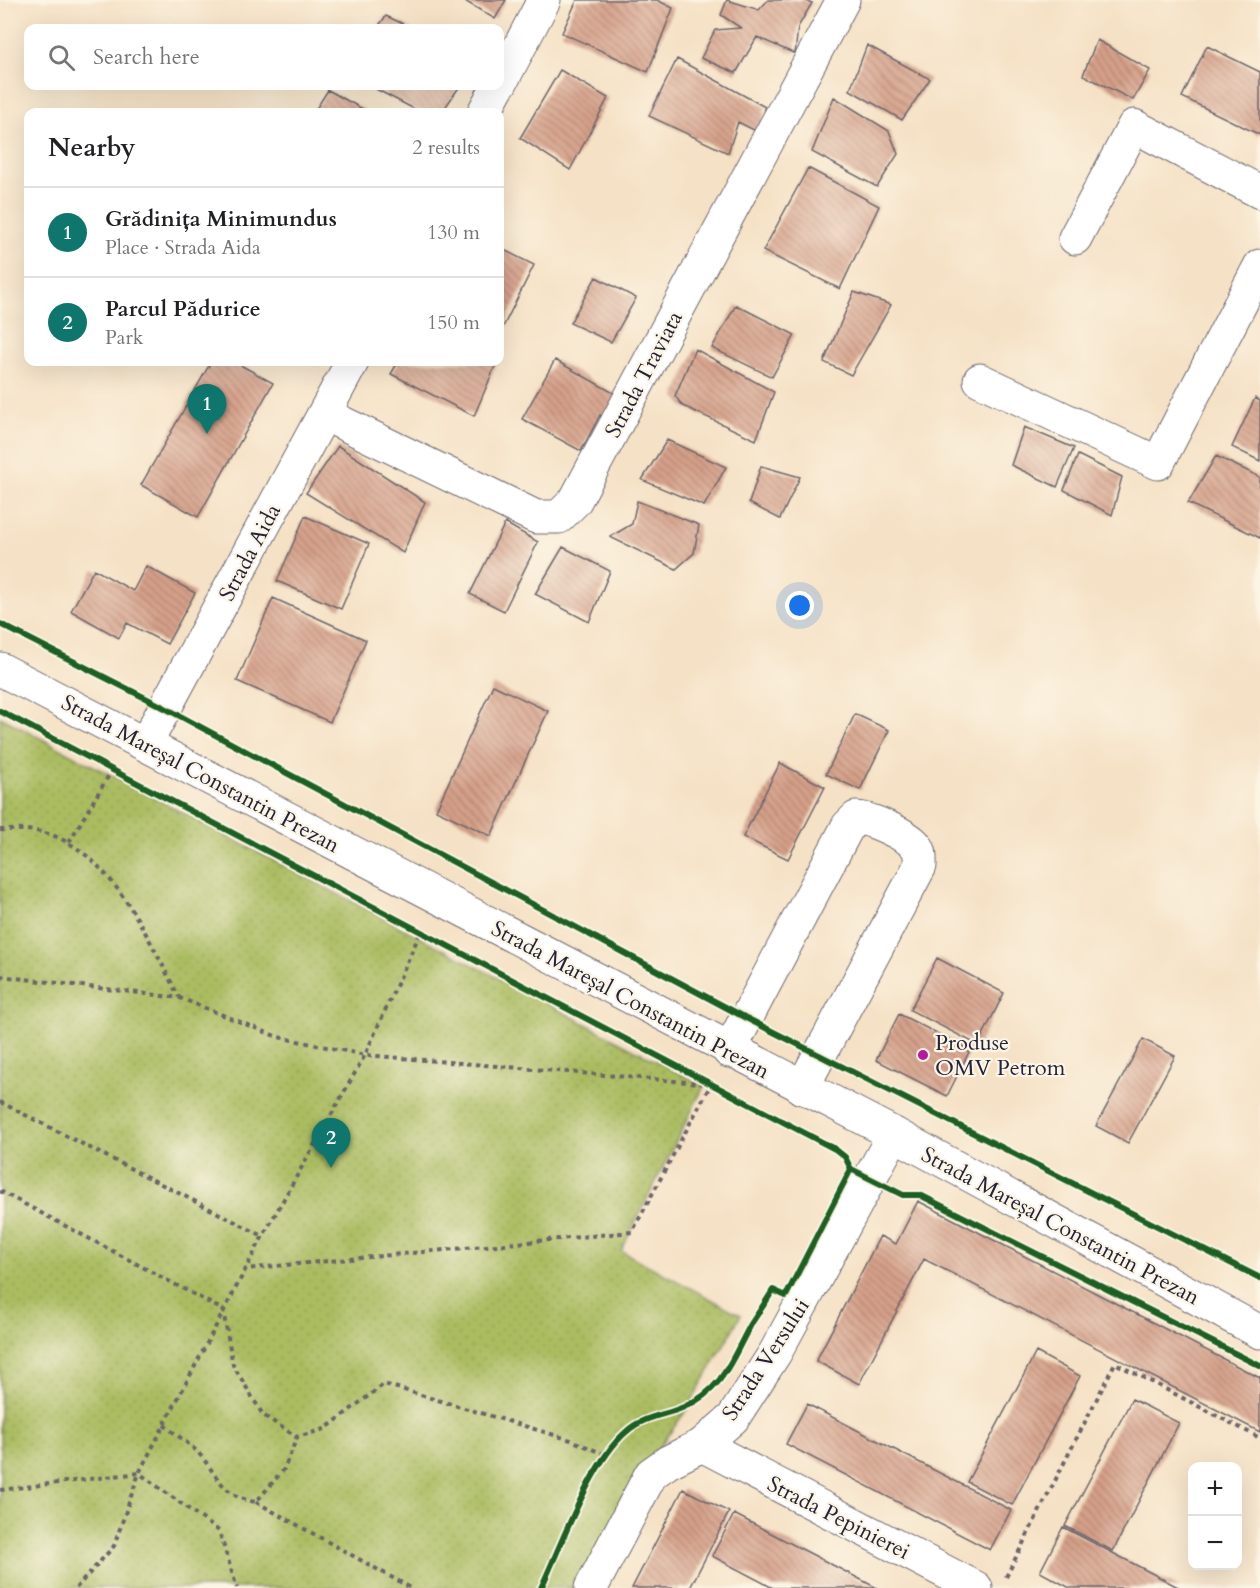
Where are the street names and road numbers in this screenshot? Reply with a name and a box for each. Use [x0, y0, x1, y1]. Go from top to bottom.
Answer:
street label: Strada Traviata [598, 305, 690, 443]
street label: Strada Aida [212, 498, 288, 606]
street label: Strada Mareșal Constantin Prezan [56, 688, 345, 860]
street label: Strada Mareșal Constantin Prezan [486, 914, 775, 1086]
street label: Strada Mareșal Constantin Prezan [916, 1140, 1205, 1312]
street label: Strada Versului [715, 1293, 817, 1426]
street label: Strada Pepinierei [762, 1469, 915, 1567]

